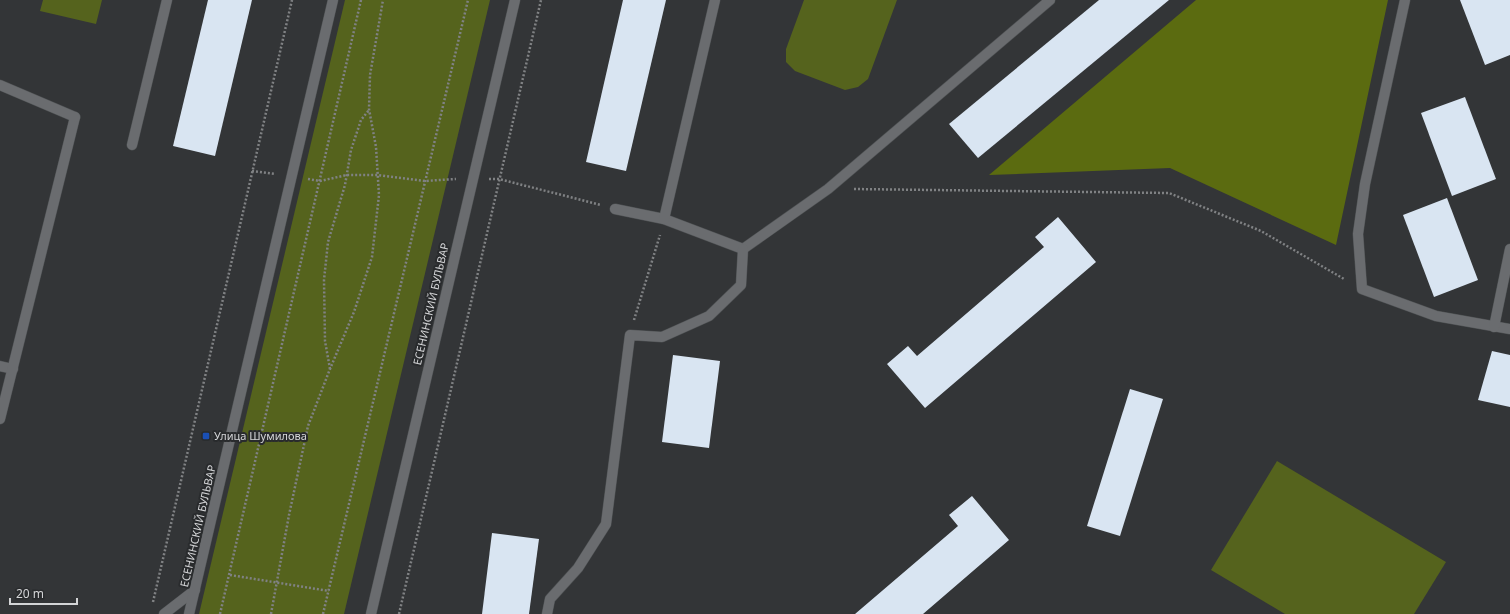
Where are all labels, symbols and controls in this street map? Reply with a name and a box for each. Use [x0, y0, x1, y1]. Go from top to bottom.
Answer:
street label: ЕСЕНИНСКИЙ БУЛЬВАР [409, 241, 452, 367]
place label: Улица Шумилова [214, 428, 307, 443]
marker: Улица Шумилова [201, 431, 211, 441]
street label: ЕСЕНИНСКИЙ БУЛЬВАР [176, 463, 219, 589]
scale bar [10, 580, 77, 606]
text: 20 m [16, 585, 44, 602]

